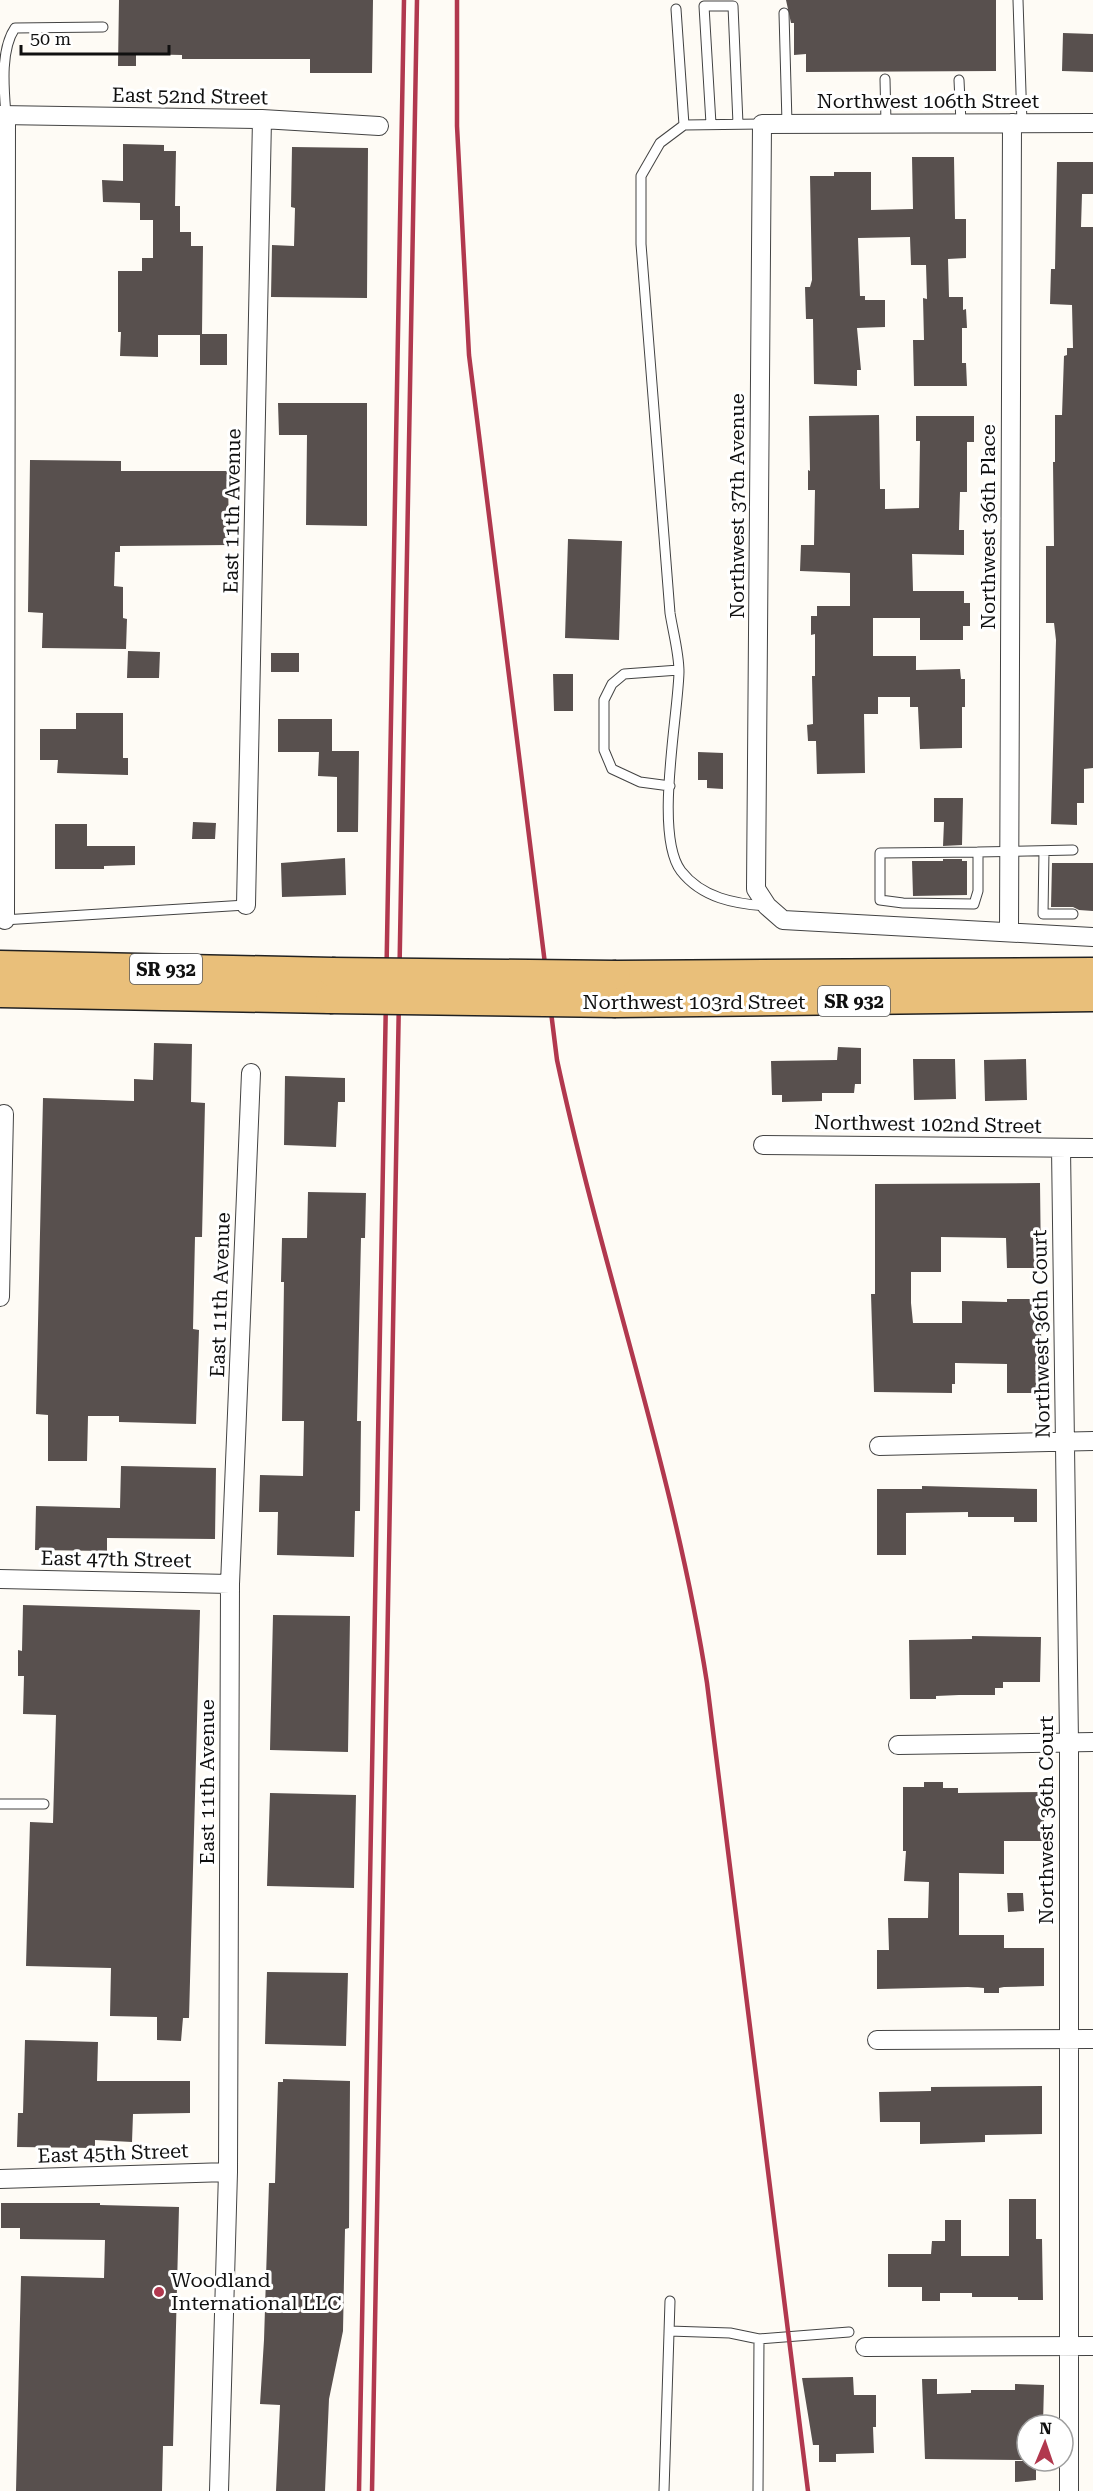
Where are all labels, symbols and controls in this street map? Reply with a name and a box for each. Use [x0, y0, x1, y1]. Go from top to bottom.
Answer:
scale bar [21, 18, 170, 56]
text: 50 m [30, 28, 71, 49]
street label: East 52nd Street [112, 83, 269, 109]
street label: Northwest 106th Street [817, 89, 1040, 113]
street label: Northwest 37th Avenue [725, 393, 749, 619]
street label: Northwest 36th Place [976, 424, 1000, 630]
street label: East 11th Avenue [219, 428, 245, 594]
road number: SR 932 [130, 954, 202, 984]
road number: SR 932 [818, 986, 890, 1016]
street label: Northwest 103rd Street [583, 990, 806, 1014]
street label: Northwest 102nd Street [814, 1110, 1043, 1138]
street label: East 11th Avenue [205, 1212, 235, 1378]
street label: Northwest 36th Court [1027, 1229, 1055, 1439]
street label: East 47th Street [40, 1546, 192, 1572]
street label: East 11th Avenue [195, 1699, 219, 1865]
street label: Northwest 36th Court [1034, 1715, 1058, 1924]
street label: East 45th Street [37, 2138, 189, 2168]
place label: Woodland International LLC [171, 2268, 342, 2315]
marker: Woodland International LLC [152, 2285, 166, 2299]
north arrow [1015, 2413, 1075, 2473]
text: N [1039, 2419, 1052, 2438]

